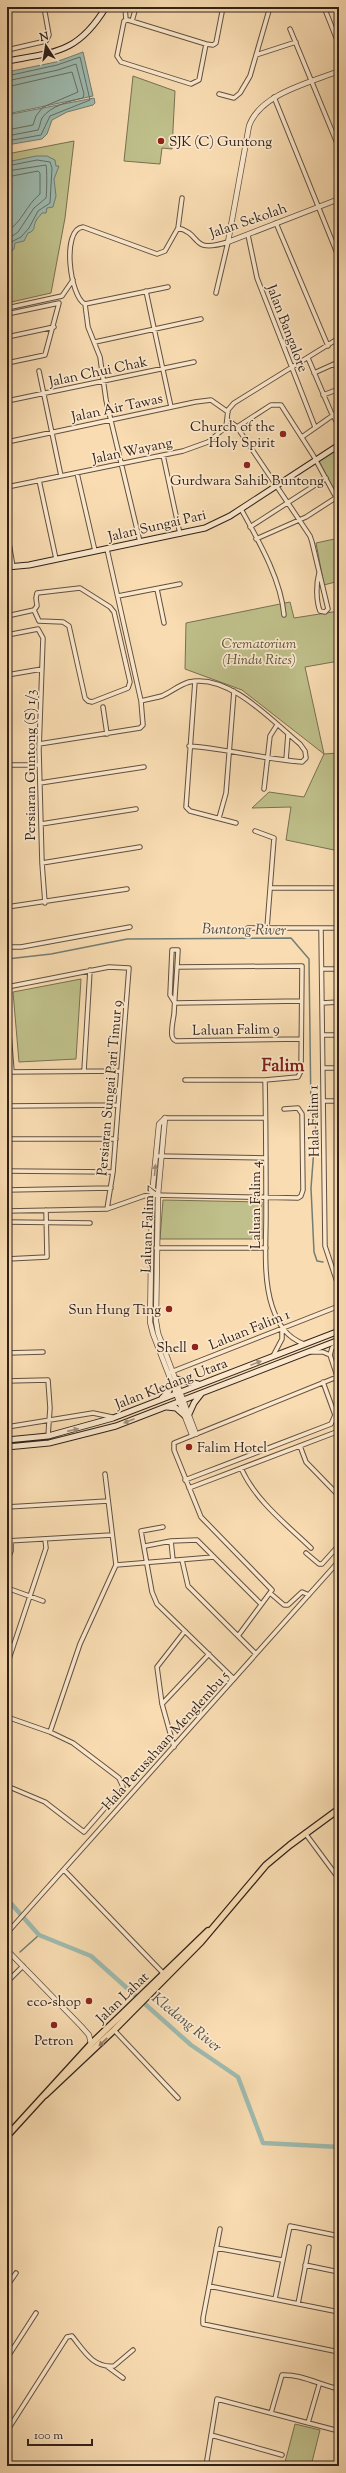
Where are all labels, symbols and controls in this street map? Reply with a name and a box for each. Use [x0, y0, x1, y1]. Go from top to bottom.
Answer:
north arrow [26, 26, 66, 66]
text: N [37, 28, 50, 46]
place label: SJK (C) Guntong [169, 133, 272, 153]
marker: SJK (C) Guntong [156, 136, 166, 146]
street label: Jalan Sekolah [206, 199, 290, 245]
street label: Jalan Bangalore [260, 281, 312, 375]
street label: Jalan Chui Chak [46, 353, 150, 393]
street label: Jalan Air Tawas [69, 390, 165, 429]
place label: Church of the Holy Spirit [190, 418, 275, 454]
marker: Church of the Holy Spirit [278, 429, 288, 439]
street label: Jalan Wayang [89, 434, 175, 470]
marker: Gurdwara Sahib Buntong [242, 460, 252, 470]
place label: Gurdwara Sahib Buntong [170, 472, 324, 492]
street label: Jalan Sungai Pari [105, 506, 208, 548]
park label: Crematorium (Hindu Rites) [222, 635, 297, 671]
street label: Persiaran Guntong (S) 1/3 [22, 689, 42, 840]
water label: Buntong River [202, 919, 287, 942]
street label: Persiaran Sungai Pari Timur 9 [93, 999, 129, 1177]
street label: Laluan Falim 9 [192, 1020, 280, 1042]
district label: Falim [261, 1054, 305, 1080]
street label: Hala Falim 1 [304, 1085, 326, 1157]
street label: Laluan Falim 4 [247, 1161, 267, 1249]
one-way arrow [151, 1164, 158, 1176]
street label: Laluan Falim 7 [137, 1185, 161, 1273]
place label: Sun Hung Ting [68, 1301, 161, 1321]
marker: Sun Hung Ting [164, 1304, 174, 1314]
street label: Laluan Falim 1 [206, 1305, 293, 1356]
place label: Shell [156, 1339, 187, 1359]
marker: Shell [190, 1342, 200, 1352]
street label: Jalan Kledang Utara [112, 1354, 231, 1416]
one-way arrow [251, 1359, 263, 1365]
one-way arrow [123, 1418, 135, 1424]
one-way arrow [67, 1426, 79, 1432]
place label: Falim Hotel [197, 1439, 267, 1459]
marker: Falim Hotel [184, 1442, 194, 1452]
street label: Hala Perusahaan Menglembu 5 [98, 1667, 235, 1816]
street label: Jalan Lahat [92, 1968, 154, 2029]
water label: Kledang River [147, 1988, 226, 2058]
place label: eco-shop [27, 1993, 81, 2013]
marker: eco-shop [84, 1996, 94, 2006]
marker: Petron [49, 2020, 59, 2030]
place label: Petron [34, 2032, 74, 2052]
one-way arrow [98, 2037, 108, 2047]
scale bar [28, 2421, 92, 2447]
text: 100 m [34, 2427, 63, 2445]

